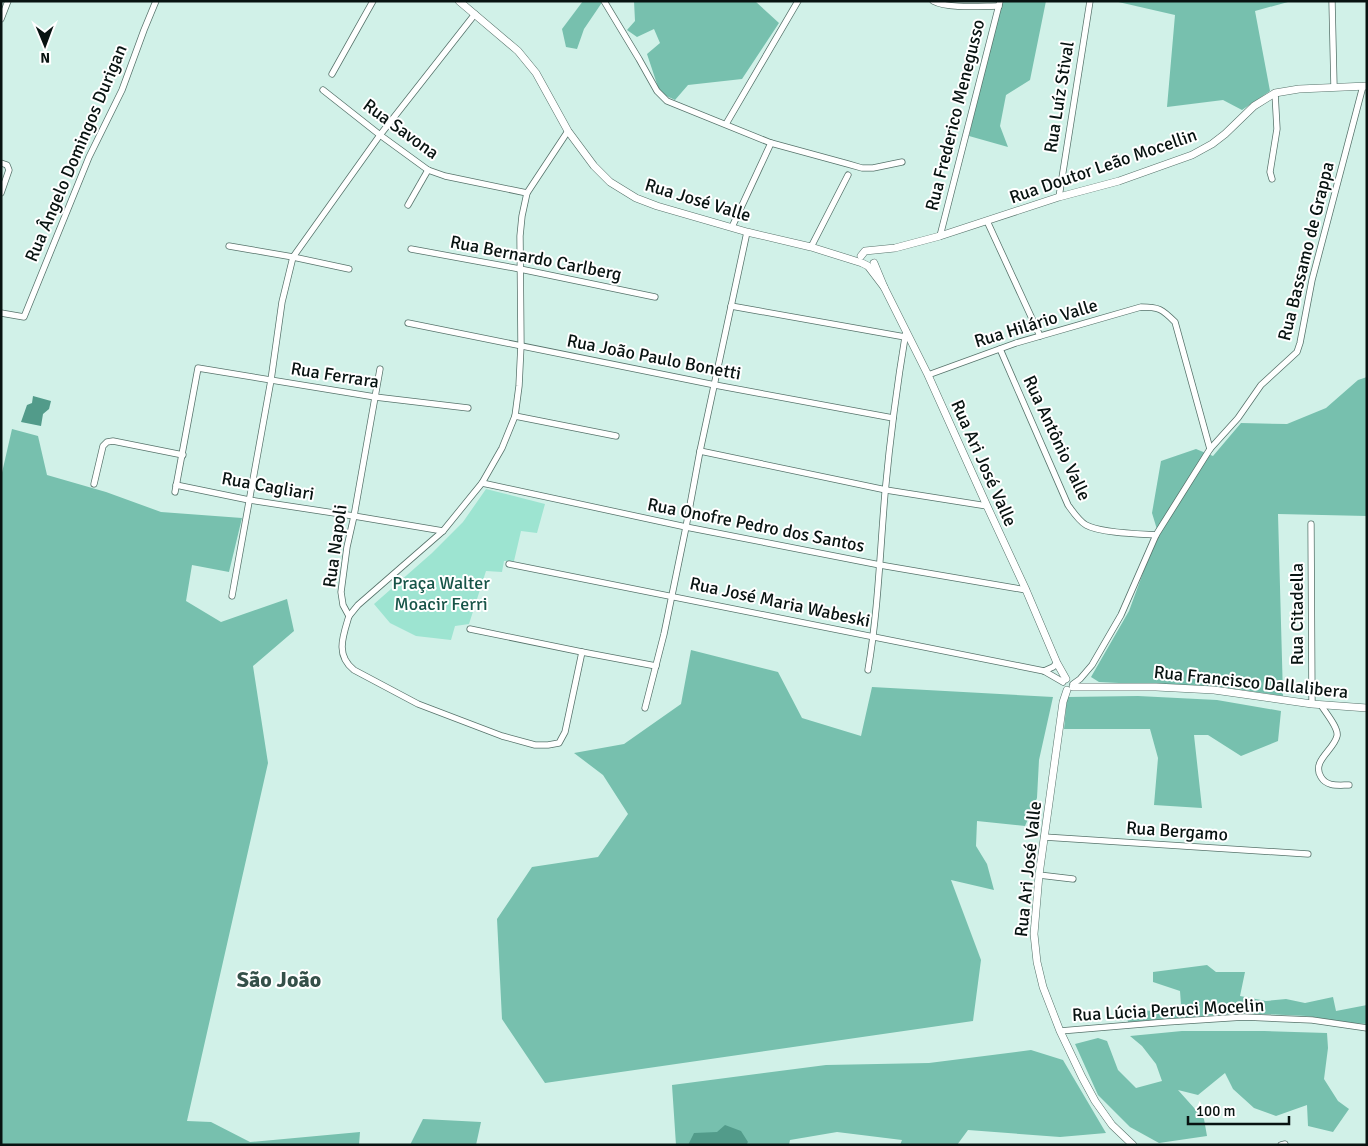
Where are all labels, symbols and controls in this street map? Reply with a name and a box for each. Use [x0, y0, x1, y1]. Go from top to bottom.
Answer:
street label: Rua Frederico Menegusso [921, 17, 989, 213]
north arrow [20, 20, 70, 70]
street label: Rua Luíz Stival [1039, 40, 1079, 154]
street label: Rua Ângelo Domingos Durigan [20, 41, 132, 265]
text: N [40, 49, 50, 66]
street label: Rua Savona [359, 94, 443, 164]
street label: Rua Doutor Leão Mocellin [1006, 124, 1200, 208]
street label: Rua Bassamo de Grappa [1273, 159, 1339, 343]
street label: Rua José Valle [642, 173, 754, 227]
street label: Rua Bernardo Carlberg [448, 231, 624, 285]
street label: Rua Hilário Valle [972, 294, 1100, 352]
street label: Rua João Paulo Bonetti [565, 329, 743, 385]
street label: Rua Ferrara [289, 357, 381, 393]
street label: Rua Antônio Valle [1018, 372, 1096, 504]
street label: Rua Ari José Valle [946, 396, 1022, 530]
street label: Rua Cagliari [220, 467, 316, 505]
street label: Rua Onofre Pedro dos Santos [646, 493, 867, 557]
street label: Rua Napoli [318, 503, 352, 589]
street label: Rua Citadella [1286, 563, 1308, 665]
park label: Praça Walter Moacir Ferri [392, 572, 490, 615]
street label: Rua José Maria Wabeski [688, 572, 872, 632]
street label: Rua Francisco Dallalibera [1153, 661, 1349, 703]
street label: Rua Ari José Valle [1010, 800, 1046, 938]
street label: Rua Bergamo [1125, 816, 1229, 846]
district label: São João [237, 966, 321, 993]
street label: Rua Lúcia Peruci Mocelin [1071, 994, 1265, 1026]
scale bar [1188, 1094, 1289, 1126]
text: 100 m [1196, 1102, 1236, 1120]

